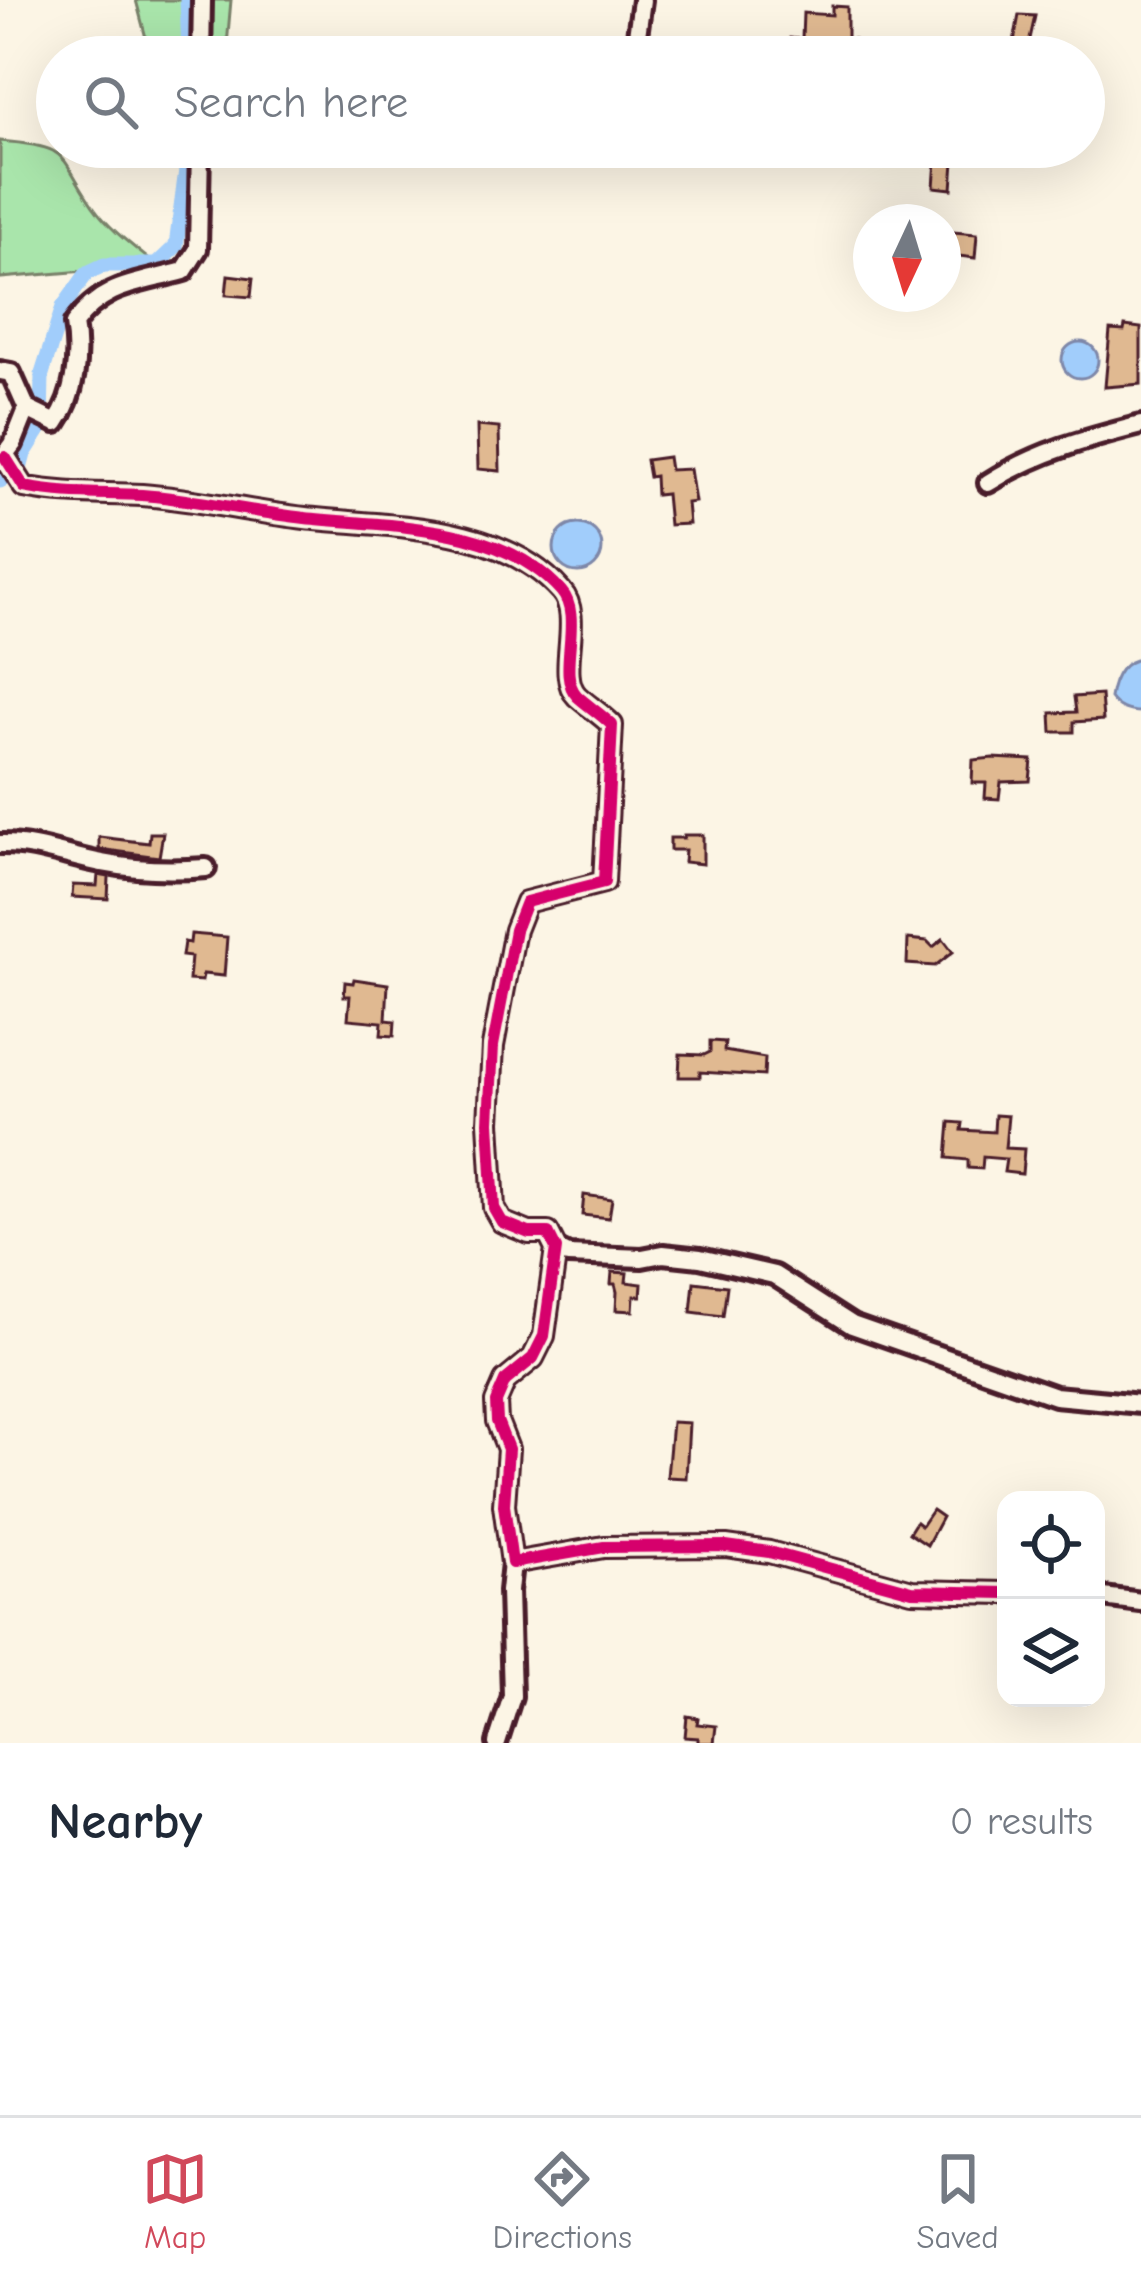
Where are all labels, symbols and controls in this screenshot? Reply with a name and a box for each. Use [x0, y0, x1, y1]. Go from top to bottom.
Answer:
search box [36, 36, 1105, 168]
icon: search [78, 69, 144, 135]
text: Search here [174, 76, 408, 128]
north arrow [853, 204, 961, 312]
map controls [997, 1491, 1105, 1707]
button: locate [997, 1491, 1105, 1599]
button: layers [997, 1599, 1105, 1707]
text: Nearby [48, 1792, 202, 1851]
text: 0 results [950, 1799, 1093, 1844]
tab: Map [142, 2146, 208, 2256]
tab: Directions [493, 2146, 632, 2256]
tab: Saved [916, 2146, 999, 2256]

